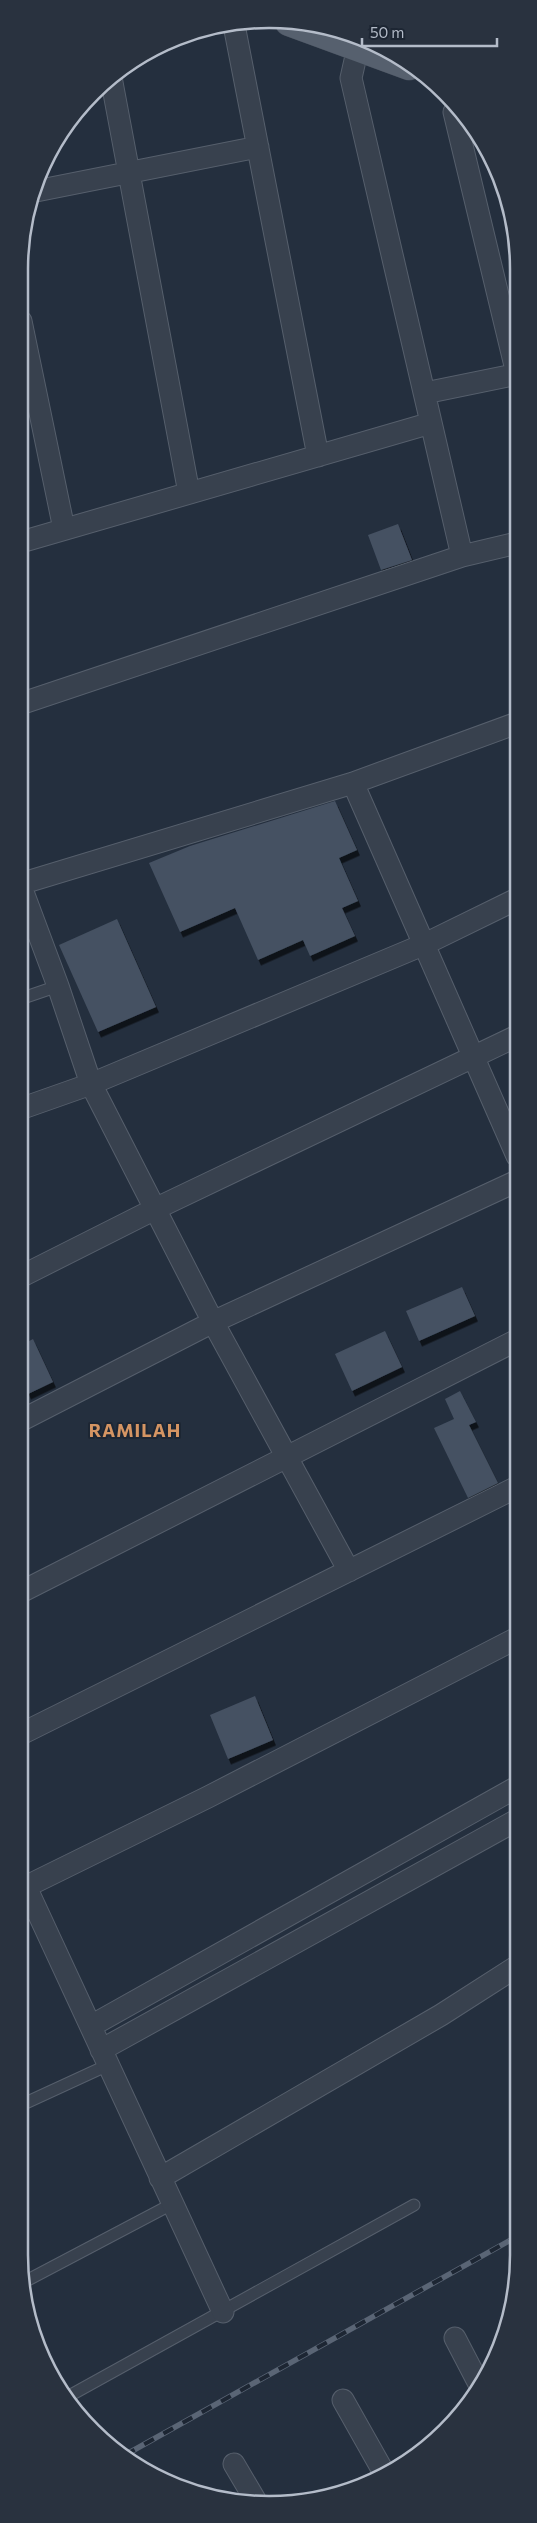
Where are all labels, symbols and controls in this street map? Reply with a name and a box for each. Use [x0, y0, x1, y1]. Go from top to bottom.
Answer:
scale bar [362, 15, 497, 47]
text: 50 m [370, 23, 404, 41]
district label: RAMILAH [89, 1419, 181, 1441]

